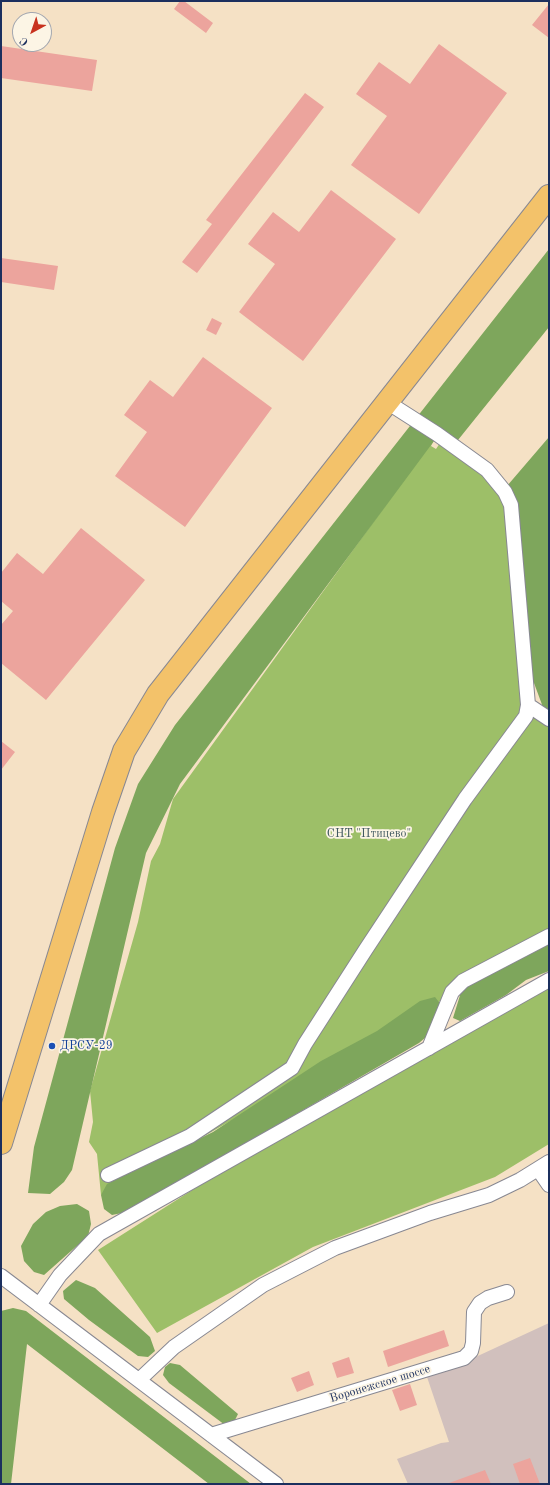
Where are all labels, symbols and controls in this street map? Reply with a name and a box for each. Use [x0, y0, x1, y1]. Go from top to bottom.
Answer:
north arrow [12, 12, 52, 52]
text: С [18, 34, 31, 47]
park label: СНТ "Птицево" [327, 827, 411, 841]
place label: ДРСУ-29 [60, 1039, 113, 1053]
marker: ДРСУ-29 [47, 1041, 57, 1051]
street label: Воронежское шоссе [328, 1362, 432, 1406]

